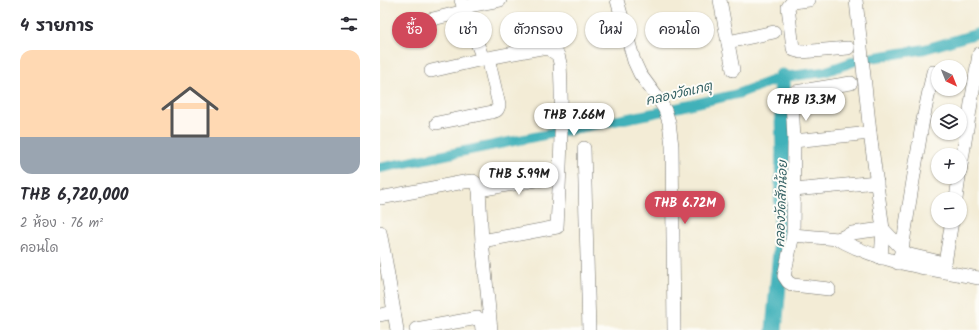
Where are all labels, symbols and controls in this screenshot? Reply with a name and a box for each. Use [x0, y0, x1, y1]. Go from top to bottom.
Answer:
chip: ซื้อ [392, 12, 437, 48]
chip: เช่า [445, 12, 492, 48]
chip: ตัวกรอง [500, 12, 577, 48]
chip: ใหม่ [585, 12, 637, 48]
chip: คอนโด [645, 12, 714, 48]
text: 4 รายการ [20, 13, 94, 40]
icon: filters [338, 13, 360, 35]
north arrow [931, 60, 967, 96]
map controls [931, 60, 967, 228]
icon: home [154, 76, 226, 148]
water label: คลองวัดเกตุ [644, 76, 715, 112]
pin: THB 13.3M [760, 88, 852, 122]
text: THB 13.3M [776, 90, 836, 111]
pin: THB 7.66M [528, 103, 620, 137]
button: layers [931, 104, 967, 140]
text: THB 7.66M [543, 105, 605, 126]
button: + [931, 148, 967, 184]
water label: คลองวัดสักน้อย [770, 159, 794, 248]
pin: THB 5.99M [473, 162, 565, 196]
text: THB 5.99M [488, 164, 550, 185]
text: THB 6,720,000 [20, 182, 128, 209]
pin: THB 6.72M [639, 191, 731, 225]
button: − [931, 192, 967, 228]
text: THB 6.72M [654, 193, 716, 214]
text: 2 ห้อง · 76 m² [20, 213, 103, 234]
text: คอนโด [20, 238, 58, 259]

